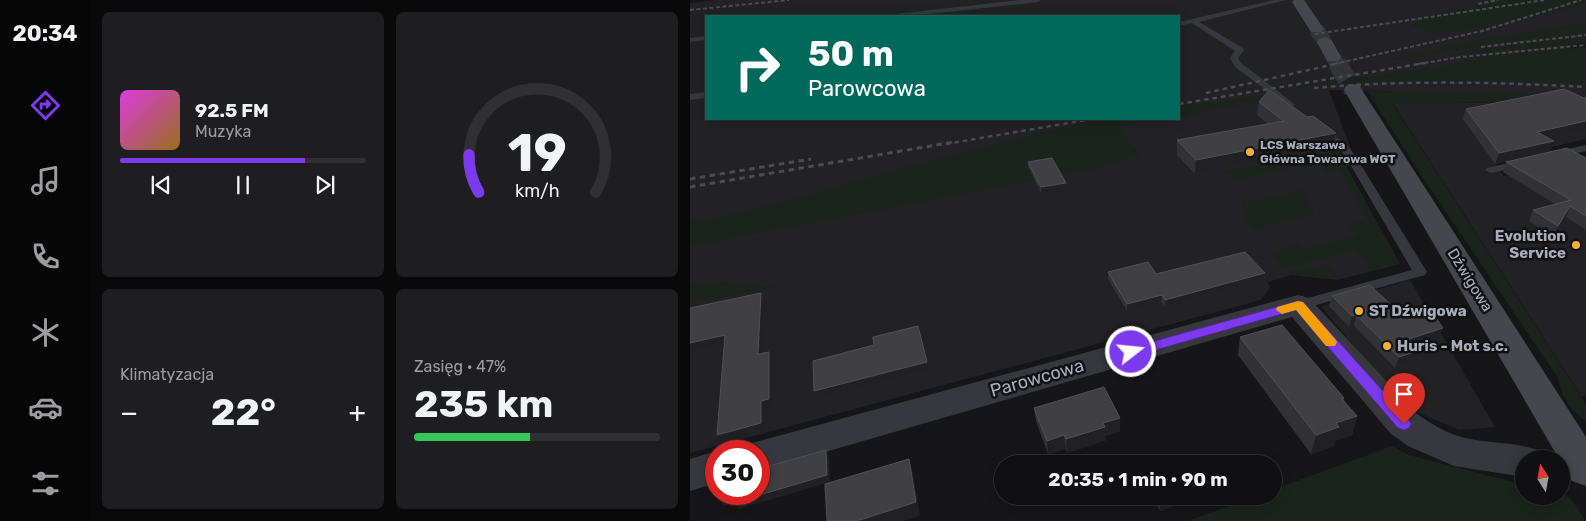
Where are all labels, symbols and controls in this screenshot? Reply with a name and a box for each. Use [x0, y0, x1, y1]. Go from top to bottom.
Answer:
text: 20:34 [12, 20, 78, 47]
text: 50 m [808, 33, 894, 75]
icon: right [725, 35, 790, 100]
text: Parowcowa [808, 75, 926, 102]
icon: directions [28, 88, 63, 123]
text: 92.5 FM [195, 99, 269, 122]
text: Muzyka [195, 122, 251, 141]
text: 19 [507, 122, 567, 184]
place label: LCS Warszawa Główna Towarowa WGT [1260, 138, 1396, 166]
marker: LCS Warszawa Główna Towarowa WGT [1244, 146, 1256, 158]
icon: music [28, 163, 63, 198]
icon: previous [147, 171, 175, 199]
icon: pause [229, 171, 257, 199]
icon: next [311, 171, 339, 199]
text: km/h [515, 180, 559, 201]
place label: Evolution Service [1495, 227, 1566, 262]
icon: phone [28, 239, 63, 274]
marker: Evolution Service [1570, 239, 1582, 251]
street label: Dźwigowa [1444, 245, 1496, 315]
place label: ST Dźwigowa [1369, 302, 1467, 320]
marker: ST Dźwigowa [1353, 305, 1365, 317]
icon: climate [28, 315, 63, 350]
position arrow [1104, 325, 1156, 377]
place label: Huris - Mot s.c. [1397, 337, 1508, 355]
marker: Huris - Mot s.c. [1381, 340, 1393, 352]
street label: Parowcowa [988, 354, 1086, 402]
text: Zasięg · 47% [414, 357, 506, 376]
text: Klimatyzacja [120, 365, 214, 384]
pin [1383, 373, 1425, 424]
icon: arrive [1390, 380, 1418, 408]
text: 235 km [414, 381, 553, 427]
text: 22° [211, 389, 276, 435]
icon: car [28, 390, 63, 425]
text: − [120, 396, 138, 429]
text: + [349, 396, 366, 429]
speed limit sign: 30 [705, 440, 770, 505]
north arrow [1515, 450, 1570, 505]
map controls [1515, 450, 1570, 505]
icon: filters [28, 466, 63, 501]
text: 20:35 · 1 min · 90 m [1048, 468, 1228, 491]

